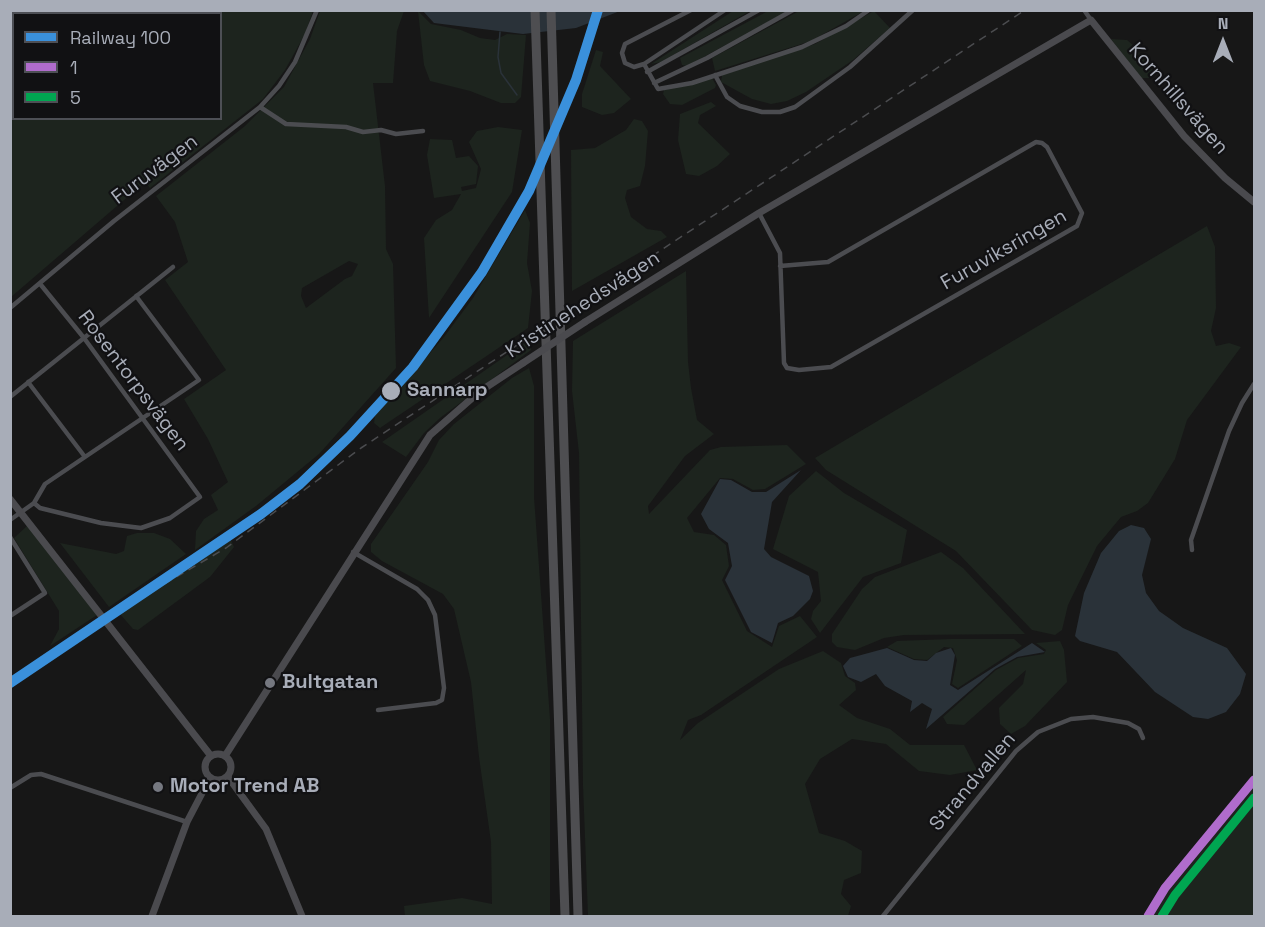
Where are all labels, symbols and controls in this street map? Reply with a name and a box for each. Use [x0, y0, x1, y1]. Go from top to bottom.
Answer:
legend [12, 12, 222, 120]
north arrow [1193, 12, 1253, 72]
text: N [1218, 13, 1228, 34]
text: Railway 100 [70, 26, 171, 49]
street label: Kornhillsvägen [1123, 38, 1233, 160]
text: 1 [70, 56, 78, 79]
text: 5 [70, 86, 81, 109]
street label: Furuvägen [107, 130, 203, 210]
street label: Furuviksringen [937, 204, 1071, 296]
street label: Kristinehedsvägen [501, 246, 665, 364]
street label: Rosentorpsvägen [72, 306, 194, 456]
place label: Sannarp [407, 379, 488, 403]
marker: Sannarp [380, 380, 402, 402]
place label: Bultgatan [282, 671, 378, 695]
marker: Bultgatan [263, 676, 277, 690]
street label: Strandvallen [925, 728, 1021, 836]
place label: Motor Trend AB [170, 775, 319, 799]
marker: Motor Trend AB [151, 780, 165, 794]

